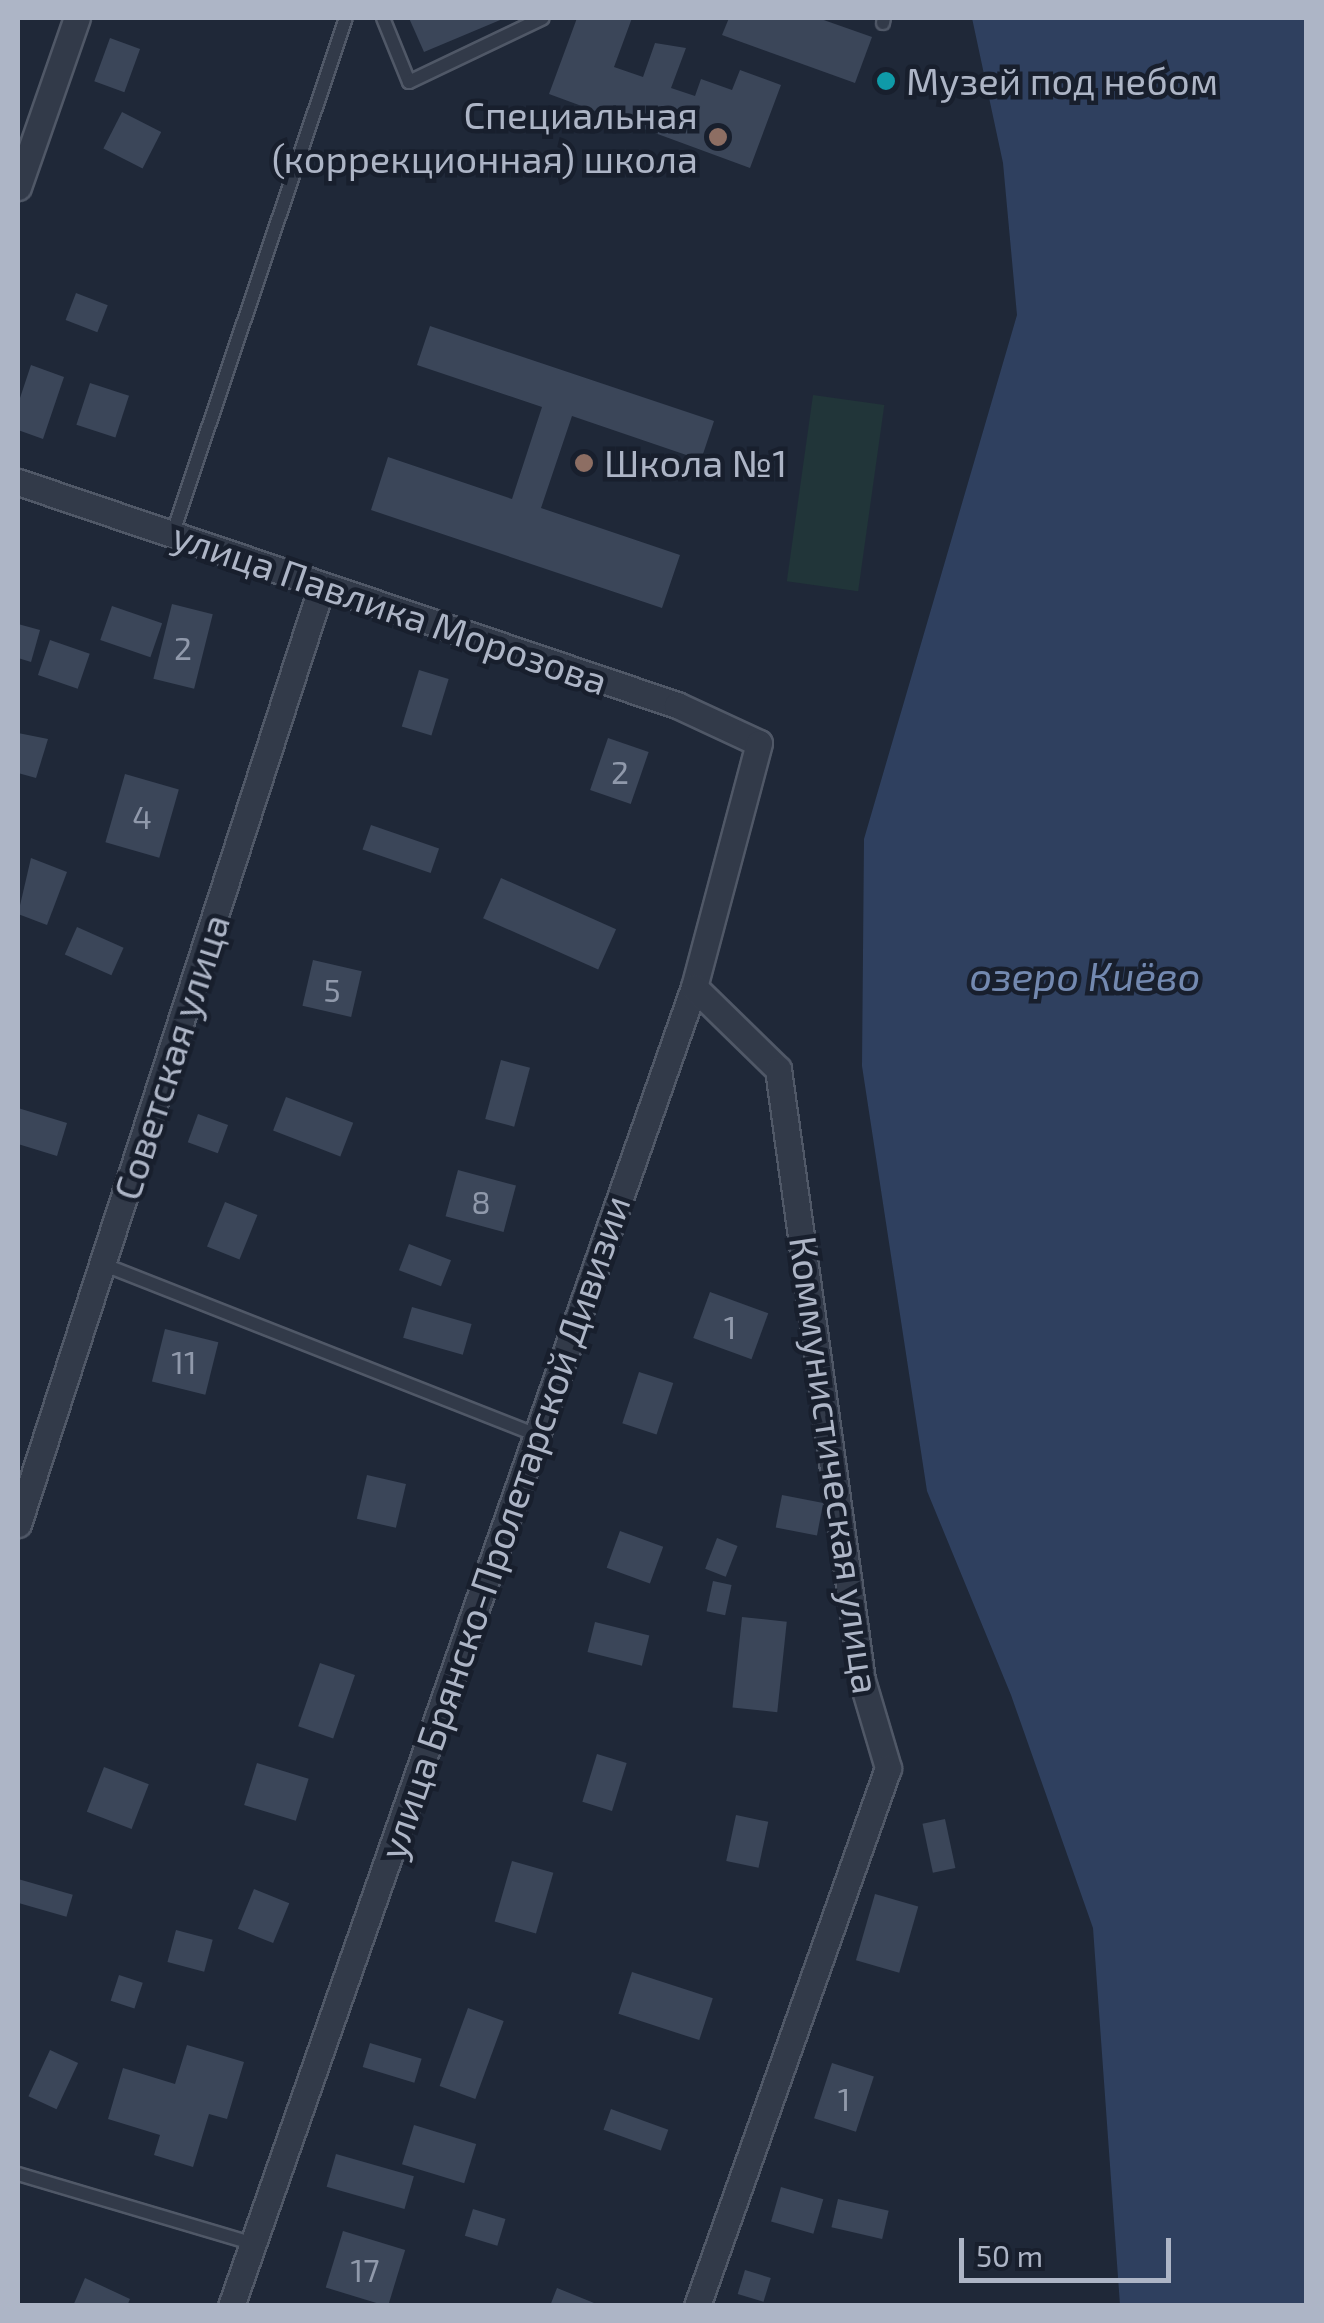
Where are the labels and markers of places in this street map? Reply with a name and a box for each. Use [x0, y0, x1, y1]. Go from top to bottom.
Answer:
place label: Музей под небом [906, 58, 1218, 104]
marker: Музей под небом [875, 70, 897, 92]
place label: Специальная (коррекционная) школа [272, 92, 698, 182]
marker: Специальная (коррекционная) школа [707, 126, 729, 148]
place label: Школа №1 [604, 440, 787, 486]
marker: Школа №1 [573, 452, 595, 474]

